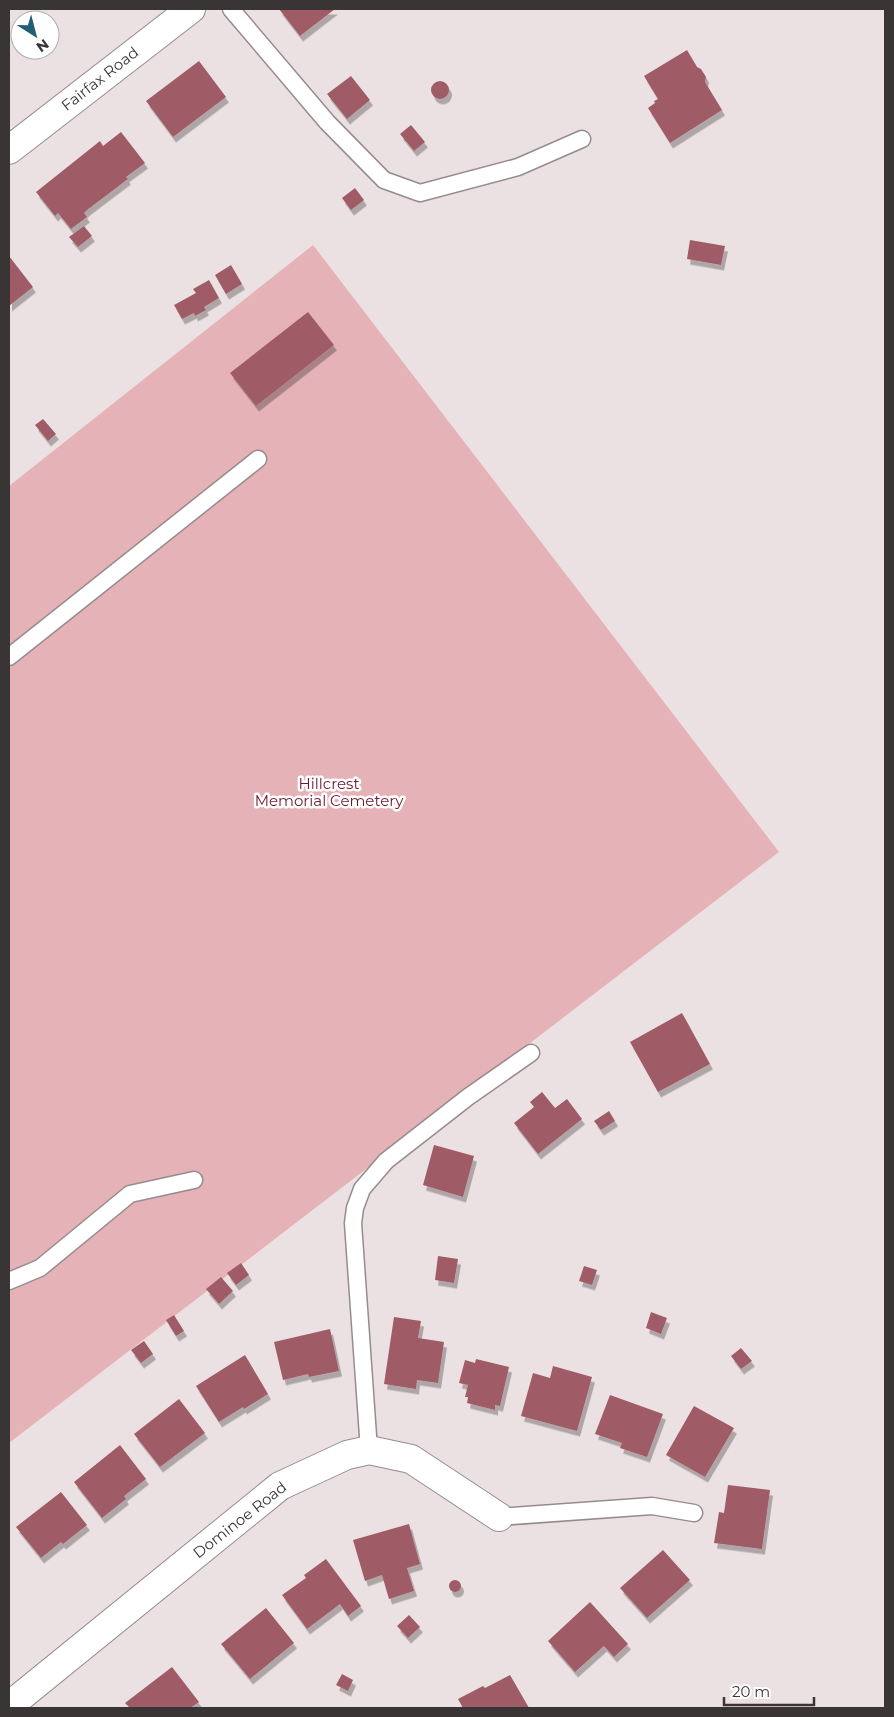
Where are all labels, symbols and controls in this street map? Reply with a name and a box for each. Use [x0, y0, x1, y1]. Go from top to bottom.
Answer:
north arrow [10, 10, 60, 60]
text: N [33, 35, 53, 56]
street label: Fairfax Road [57, 42, 142, 115]
park label: Hillcrest Memorial Cemetery [255, 774, 404, 810]
street label: Dominoe Road [189, 1477, 290, 1562]
scale bar [724, 1674, 814, 1706]
text: 20 m [732, 1682, 770, 1701]

